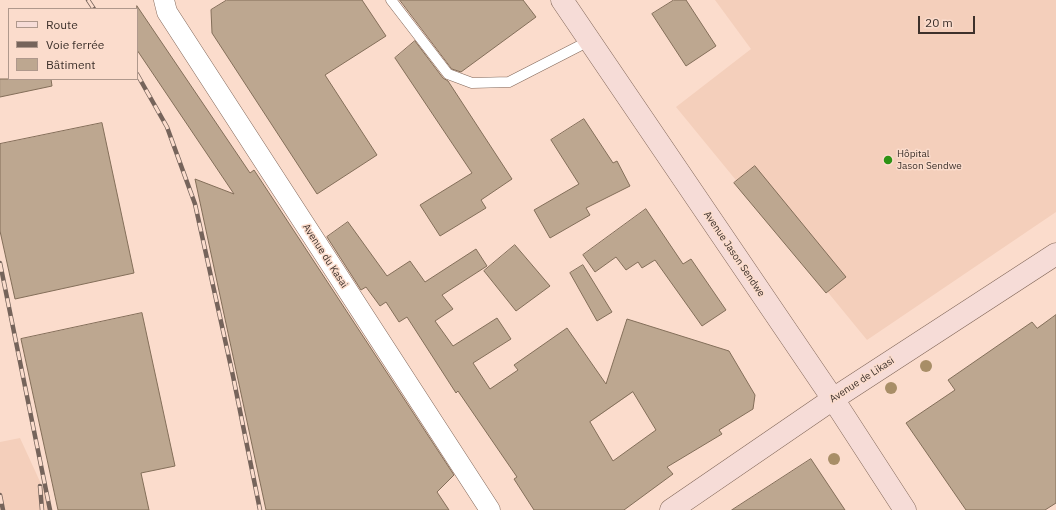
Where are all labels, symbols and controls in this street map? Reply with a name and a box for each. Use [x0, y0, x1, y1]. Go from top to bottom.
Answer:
legend [8, 8, 138, 80]
scale bar [920, 8, 977, 34]
text: 20 m [925, 15, 953, 30]
text: Route [46, 17, 78, 32]
text: Voie ferrée [46, 37, 104, 52]
text: Bâtiment [46, 57, 96, 72]
place label: Hôpital Jason Sendwe [897, 148, 962, 172]
marker: Hôpital Jason Sendwe [882, 154, 894, 166]
street label: Avenue Jason Sendwe [701, 209, 767, 299]
street label: Avenue du Kasai [300, 222, 350, 290]
street label: Avenue de Likasi [827, 355, 897, 405]

